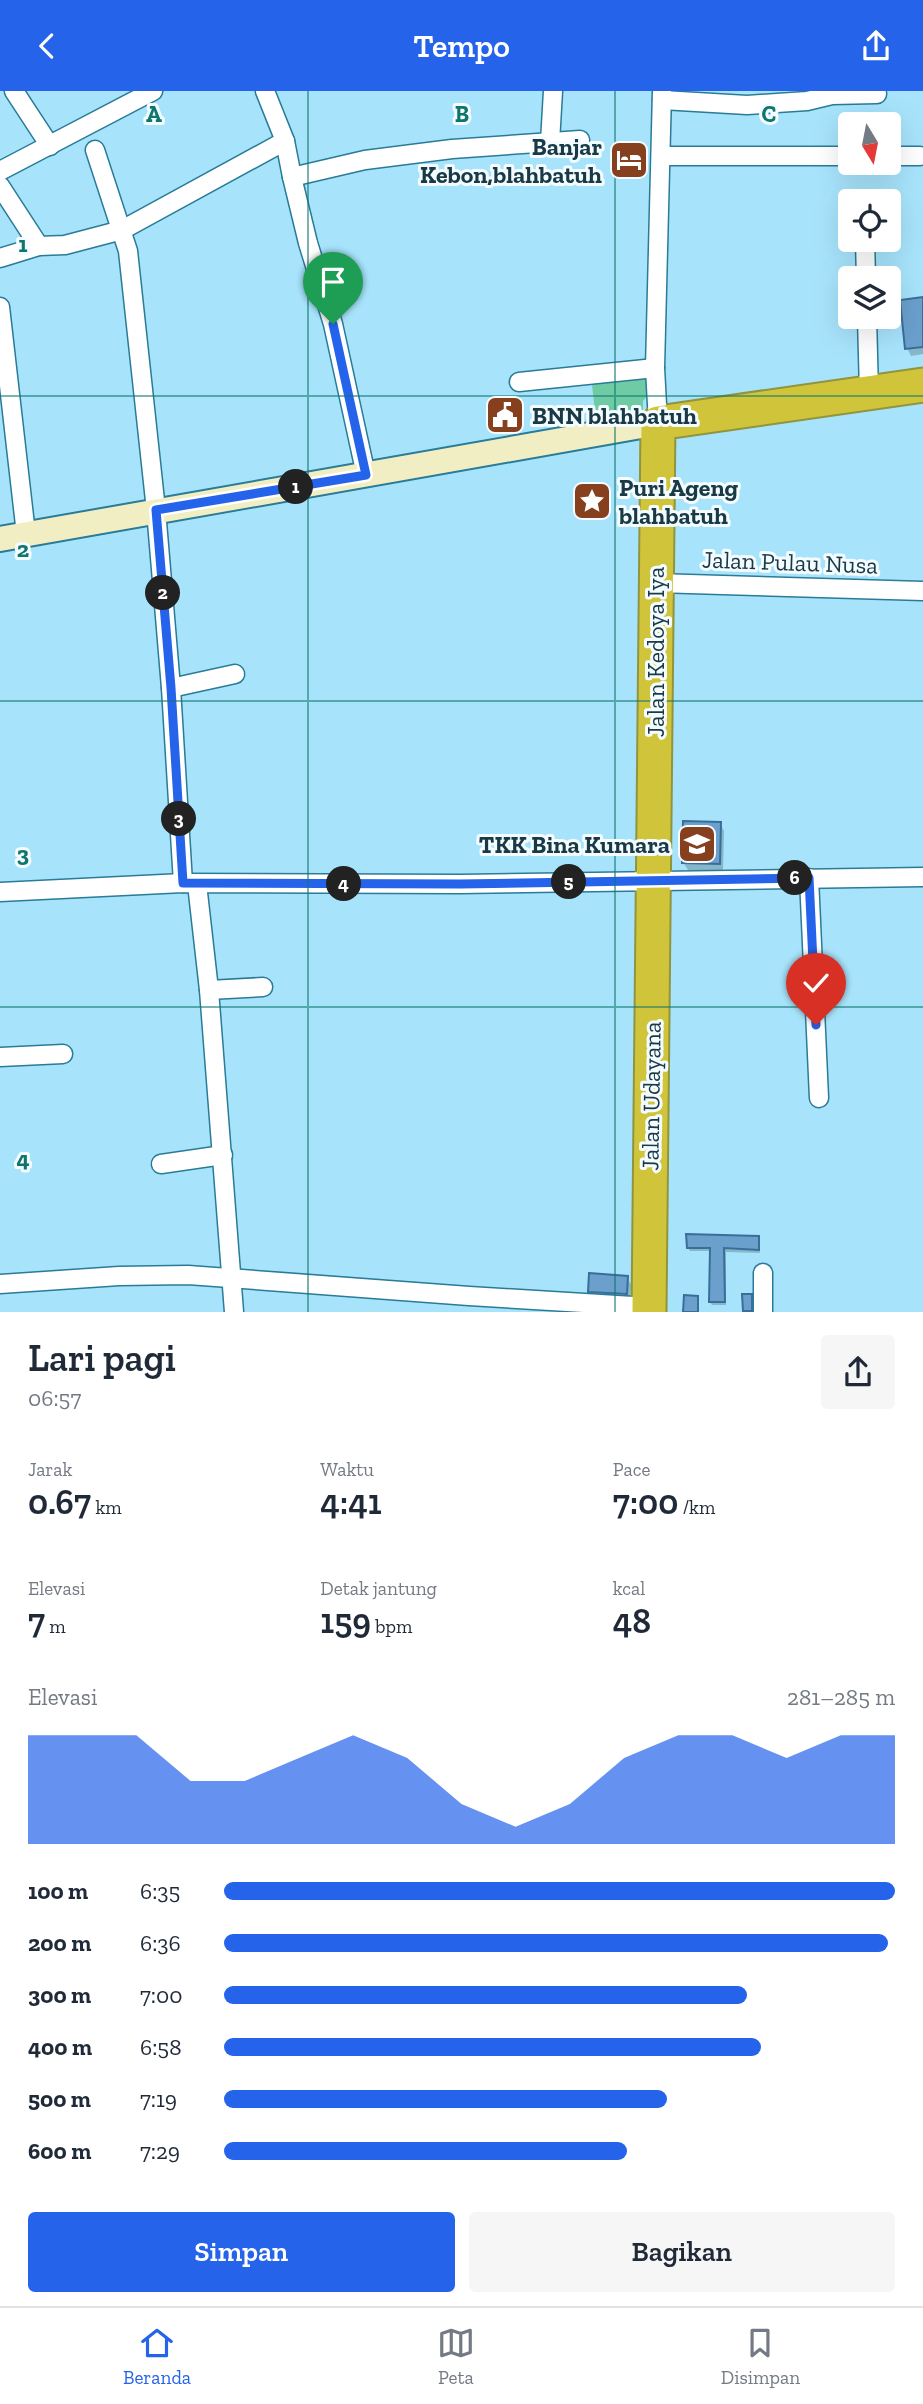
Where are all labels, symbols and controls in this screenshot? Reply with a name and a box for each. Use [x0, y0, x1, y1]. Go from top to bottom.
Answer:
icon: back [28, 27, 66, 65]
text: Tempo [413, 27, 510, 65]
icon: share [857, 27, 895, 65]
text: A [146, 100, 162, 128]
text: B [455, 100, 469, 128]
text: C [762, 100, 776, 128]
north arrow [838, 112, 901, 175]
map controls [838, 112, 901, 329]
place label: Banjar Kebon,blahbatuh [420, 132, 602, 189]
hotel icon: Banjar Kebon,blahbatuh [608, 139, 650, 181]
button: locate [838, 189, 901, 252]
text: 1 [18, 230, 28, 258]
pin [303, 252, 363, 324]
icon: arrive [314, 263, 352, 301]
button: layers [838, 266, 901, 329]
public building icon: BNN blahbatuh [484, 394, 526, 436]
place label: BNN blahbatuh [532, 401, 697, 430]
pin: 1 [278, 469, 314, 505]
place label: Puri Ageng blahbatuh [618, 473, 739, 530]
text: 1 [292, 475, 299, 498]
place icon: Puri Ageng blahbatuh [571, 480, 613, 522]
text: 2 [17, 535, 29, 563]
street label: Jalan Pulau Nusa [702, 544, 879, 580]
street label: Jalan Kedoya Iya [641, 566, 670, 737]
pin: 2 [146, 575, 180, 611]
text: 2 [157, 581, 168, 604]
pin: 3 [162, 801, 196, 837]
text: 3 [173, 807, 184, 830]
school or university icon: TKK Bina Kumara [676, 823, 718, 865]
place label: TKK Bina Kumara [479, 830, 670, 859]
text: 3 [17, 840, 29, 868]
pin: 6 [778, 861, 812, 895]
pin: 5 [552, 865, 586, 899]
text: 6 [789, 866, 800, 889]
pin: 4 [326, 867, 362, 901]
text: 5 [564, 870, 573, 893]
text: 4 [338, 872, 349, 895]
pin [786, 953, 846, 1025]
icon: check [797, 964, 835, 1002]
street label: Jalan Udayana [635, 1021, 667, 1171]
text: 4 [16, 1145, 30, 1173]
text: Lari pagi [28, 1335, 176, 1381]
button: share [821, 1335, 895, 1409]
text: 06:57 [28, 1384, 81, 1412]
text: Jarak [28, 1458, 72, 1481]
text: Waktu [320, 1458, 374, 1481]
text: Pace [613, 1458, 650, 1481]
text: 0.67 [28, 1481, 91, 1523]
text: 4:41 [320, 1481, 382, 1523]
text: 7:00 [613, 1481, 678, 1523]
text: km [91, 1496, 122, 1519]
text: /km [678, 1496, 715, 1519]
text: Elevasi [28, 1577, 85, 1600]
text: Detak jantung [320, 1577, 437, 1600]
text: kcal [613, 1577, 645, 1600]
text: 7 [28, 1600, 45, 1642]
text: 159 [320, 1600, 371, 1642]
text: 48 [613, 1600, 651, 1642]
text: m [45, 1615, 66, 1638]
text: bpm [371, 1615, 412, 1638]
text: Elevasi [28, 1683, 97, 1711]
text: 281–285 m [787, 1683, 895, 1711]
text: 100 m [28, 1877, 88, 1905]
text: 6:35 [140, 1877, 180, 1905]
text: 200 m [28, 1929, 91, 1957]
text: 6:36 [140, 1929, 181, 1957]
text: 300 m [28, 1981, 91, 2009]
text: 7:00 [140, 1981, 182, 2009]
text: 400 m [28, 2033, 92, 2061]
text: 6:58 [140, 2033, 182, 2061]
text: 500 m [28, 2085, 91, 2113]
text: 7:19 [140, 2085, 177, 2113]
text: 600 m [28, 2137, 91, 2165]
text: 7:29 [140, 2137, 180, 2165]
button: Simpan [28, 2212, 455, 2292]
button: Bagikan [469, 2212, 895, 2292]
tab: Beranda [123, 2324, 191, 2389]
tab: Peta [437, 2324, 475, 2389]
tab: Disimpan [721, 2324, 800, 2389]

